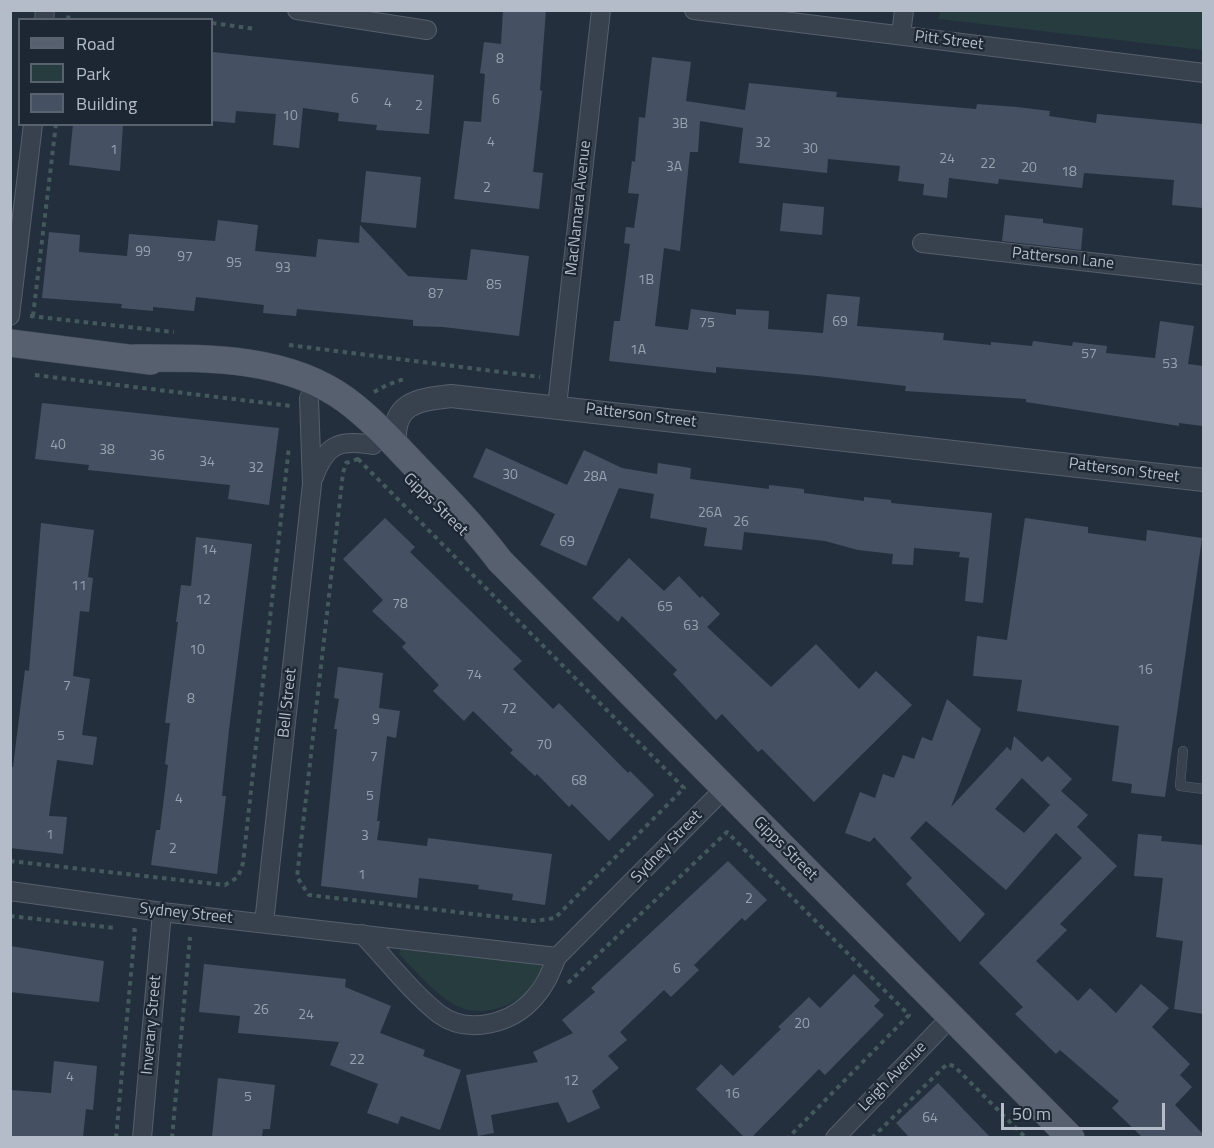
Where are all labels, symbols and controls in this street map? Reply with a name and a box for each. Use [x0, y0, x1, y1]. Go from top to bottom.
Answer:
legend [18, 18, 213, 126]
street label: Pitt Street [914, 27, 984, 55]
text: Road [76, 30, 115, 57]
house number: 8 [496, 52, 504, 68]
text: Park [76, 60, 110, 87]
text: Building [76, 90, 137, 117]
house number: 6 [351, 92, 359, 108]
house number: 6 [492, 93, 500, 109]
house number: 4 [384, 96, 392, 112]
house number: 2 [415, 99, 423, 115]
house number: 10 [282, 109, 298, 125]
house number: 3B [672, 117, 688, 133]
house number: 4 [487, 135, 495, 151]
house number: 32 [755, 136, 771, 152]
street label: MacNamara Avenue [562, 139, 596, 277]
house number: 30 [802, 142, 818, 158]
house number: 1 [110, 143, 118, 159]
house number: 24 [939, 152, 955, 168]
house number: 22 [980, 157, 996, 173]
house number: 3A [666, 160, 682, 176]
house number: 20 [1021, 161, 1037, 177]
house number: 18 [1061, 165, 1077, 181]
house number: 2 [483, 181, 491, 197]
street label: Patterson Lane [1011, 244, 1115, 274]
house number: 99 [135, 245, 151, 261]
house number: 97 [177, 250, 193, 266]
house number: 95 [226, 256, 242, 272]
house number: 93 [275, 261, 291, 277]
house number: 1B [638, 273, 654, 289]
house number: 85 [486, 278, 502, 294]
house number: 87 [428, 287, 444, 303]
house number: 69 [832, 315, 848, 331]
house number: 75 [699, 316, 715, 332]
house number: 1A [630, 343, 646, 359]
house number: 57 [1081, 347, 1097, 363]
house number: 53 [1162, 357, 1178, 373]
street label: Patterson Street [584, 400, 698, 432]
house number: 40 [50, 438, 66, 454]
house number: 38 [99, 443, 115, 459]
house number: 36 [149, 449, 165, 465]
house number: 34 [199, 455, 215, 471]
street label: Patterson Street [1067, 455, 1181, 487]
house number: 32 [248, 461, 264, 477]
house number: 30 [502, 468, 518, 484]
street label: Gipps Street [399, 469, 471, 541]
house number: 28A [583, 470, 607, 486]
house number: 26A [698, 506, 722, 522]
house number: 26 [733, 515, 749, 531]
house number: 69 [559, 535, 575, 551]
house number: 14 [201, 543, 217, 559]
house number: 11 [71, 579, 87, 595]
house number: 12 [195, 593, 211, 609]
house number: 78 [392, 597, 408, 613]
house number: 65 [657, 600, 673, 616]
house number: 63 [683, 619, 699, 635]
house number: 10 [189, 643, 205, 659]
house number: 16 [1137, 663, 1153, 679]
street label: Bell Street [275, 667, 301, 739]
house number: 74 [466, 668, 482, 684]
house number: 7 [63, 679, 71, 695]
house number: 8 [187, 692, 195, 708]
house number: 72 [501, 702, 517, 718]
house number: 9 [372, 713, 380, 729]
house number: 5 [57, 729, 65, 745]
house number: 70 [536, 738, 552, 754]
house number: 7 [370, 750, 378, 766]
house number: 68 [571, 774, 587, 790]
house number: 5 [366, 789, 374, 805]
house number: 4 [175, 792, 183, 808]
street label: Sydney Street [628, 807, 706, 887]
street label: Gipps Street [749, 813, 821, 885]
house number: 1 [46, 828, 54, 844]
house number: 3 [361, 829, 369, 845]
house number: 2 [169, 842, 177, 858]
house number: 1 [358, 868, 366, 884]
house number: 2 [745, 892, 753, 908]
street label: Sydney Street [138, 900, 234, 928]
house number: 6 [673, 962, 681, 978]
street label: Inverary Street [138, 975, 166, 1075]
house number: 26 [253, 1003, 269, 1019]
house number: 24 [298, 1008, 314, 1024]
house number: 20 [794, 1017, 810, 1033]
street label: Leigh Avenue [855, 1038, 931, 1116]
house number: 22 [349, 1053, 365, 1069]
house number: 4 [66, 1070, 74, 1086]
house number: 12 [563, 1074, 579, 1090]
house number: 16 [724, 1087, 740, 1103]
house number: 5 [244, 1090, 252, 1106]
scale bar [1004, 1091, 1168, 1129]
text: 50 m [1012, 1100, 1051, 1127]
house number: 64 [922, 1111, 938, 1127]

